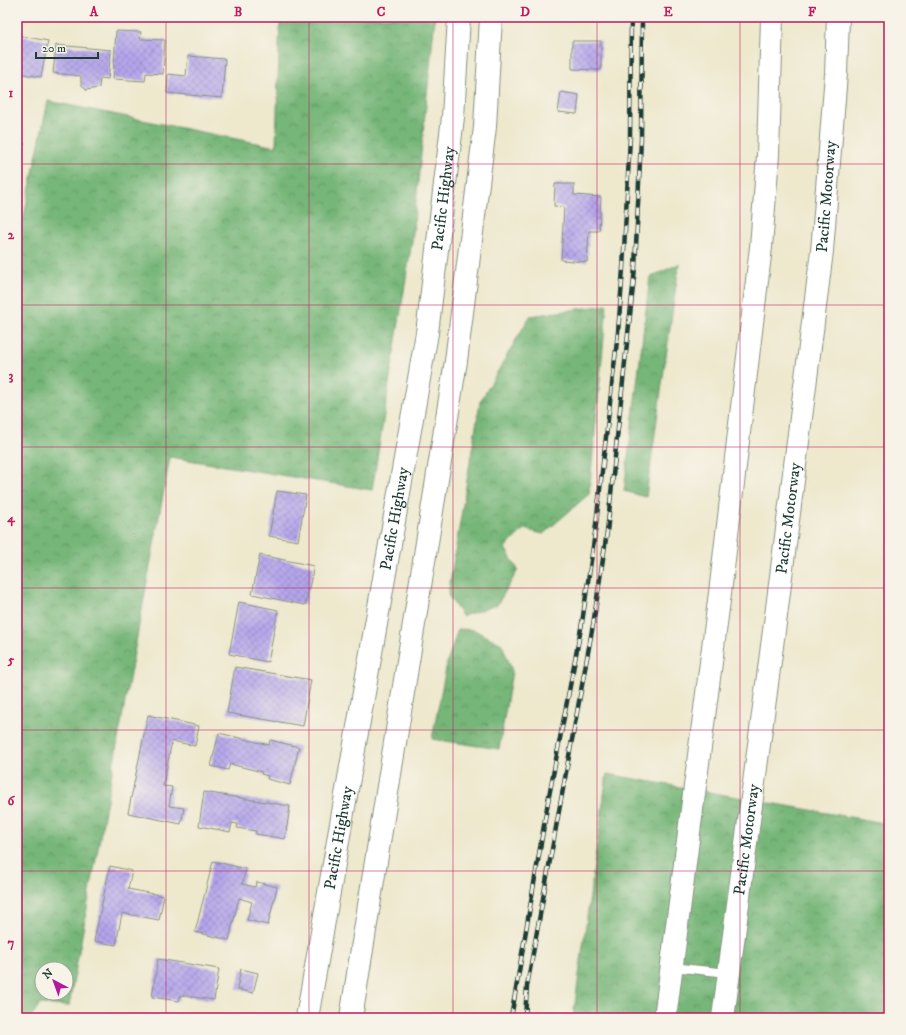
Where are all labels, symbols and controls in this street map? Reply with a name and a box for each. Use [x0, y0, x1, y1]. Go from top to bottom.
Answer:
text: A [89, 4, 99, 20]
text: B [234, 4, 242, 20]
text: C [377, 4, 386, 20]
text: D [520, 4, 530, 20]
text: E [663, 4, 673, 20]
text: F [808, 4, 817, 20]
scale bar [36, 34, 98, 60]
text: 20 m [42, 41, 66, 56]
text: 1 [9, 85, 14, 101]
street label: Pacific Motorway [812, 139, 841, 253]
street label: Pacific Highway [427, 145, 459, 252]
text: 2 [8, 227, 15, 243]
text: 3 [9, 368, 14, 384]
street label: Pacific Motorway [771, 461, 805, 575]
street label: Pacific Highway [376, 465, 413, 572]
text: 4 [6, 510, 15, 527]
text: 5 [7, 652, 15, 668]
street label: Pacific Motorway [729, 782, 764, 896]
street label: Pacific Highway [320, 784, 358, 891]
text: 6 [8, 793, 16, 809]
text: 7 [8, 935, 15, 951]
north arrow [34, 961, 74, 1001]
text: N [40, 966, 56, 982]

